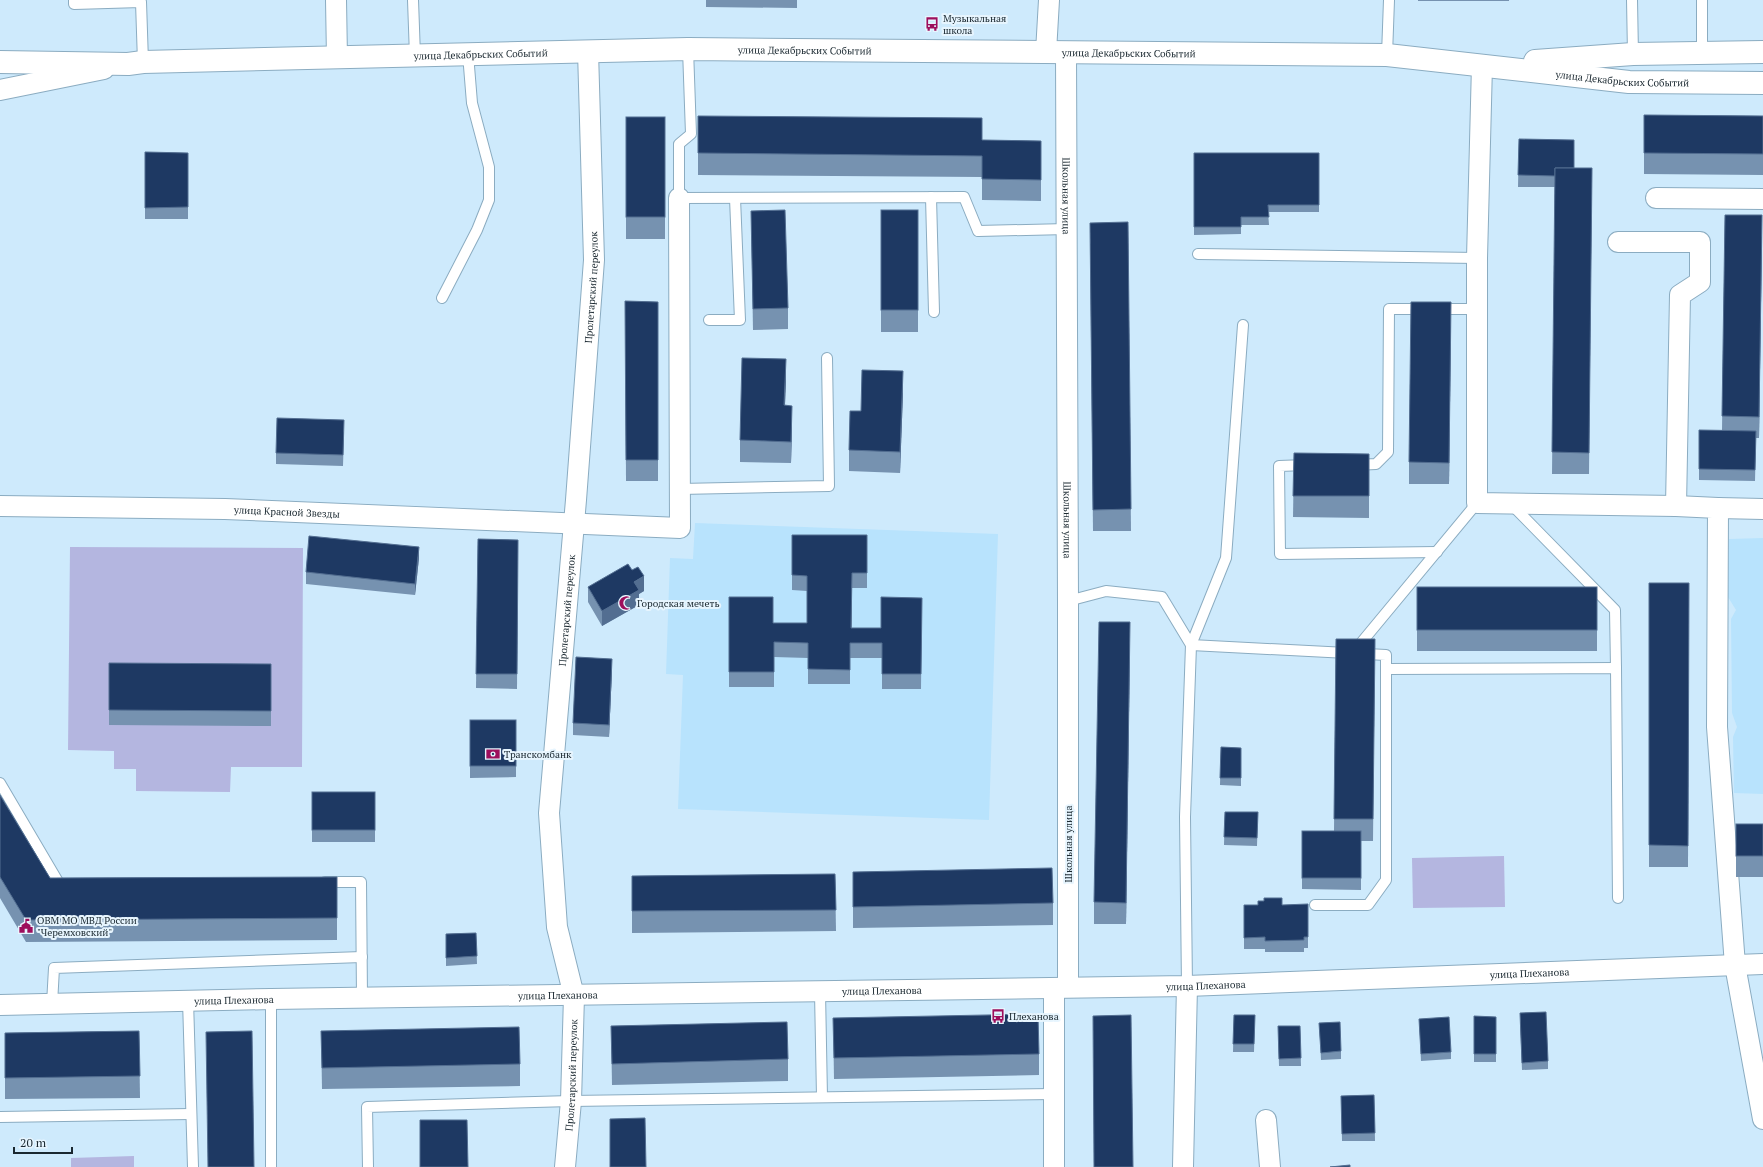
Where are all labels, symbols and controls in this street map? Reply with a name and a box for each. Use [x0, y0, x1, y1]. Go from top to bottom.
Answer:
place label: Музыкальная школа [943, 12, 1006, 37]
bus stop icon: Музыкальная школа [924, 16, 940, 32]
street label: улица Декабрьских Событий [737, 43, 872, 58]
street label: улица Декабрьских Событий [413, 46, 548, 63]
street label: улица Декабрьских Событий [1061, 46, 1196, 60]
street label: улица Декабрьских Событий [1554, 68, 1689, 89]
street label: Школьная улица [1059, 157, 1073, 235]
street label: Пролетарский переулок [582, 231, 601, 344]
street label: Школьная улица [1061, 481, 1074, 559]
street label: улица Красной Звезды [233, 503, 341, 521]
street label: Пролетарский переулок [556, 554, 578, 667]
mosque icon: Городская мечеть [618, 595, 634, 611]
place label: Городская мечеть [637, 597, 719, 610]
bank icon: Транскомбанк [485, 746, 501, 762]
place label: Транскомбанк [504, 748, 572, 761]
street label: Школьная улица [1062, 806, 1075, 882]
place label: ОВМ МО МВД России "Черемховский" [37, 914, 137, 939]
public building icon: ОВМ МО МВД России "Черемховский" [18, 918, 34, 934]
street label: улица Плеханова [1489, 965, 1570, 981]
street label: улица Плеханова [1165, 978, 1246, 993]
street label: улица Плеханова [841, 984, 922, 998]
street label: улица Плеханова [517, 988, 598, 1003]
street label: улица Плеханова [193, 993, 274, 1008]
bus stop icon: Плеханова [990, 1008, 1006, 1024]
place label: Плеханова [1009, 1010, 1059, 1023]
street label: Пролетарский переулок [562, 1019, 580, 1132]
scale bar [14, 1129, 72, 1155]
text: 20 m [20, 1135, 47, 1150]

